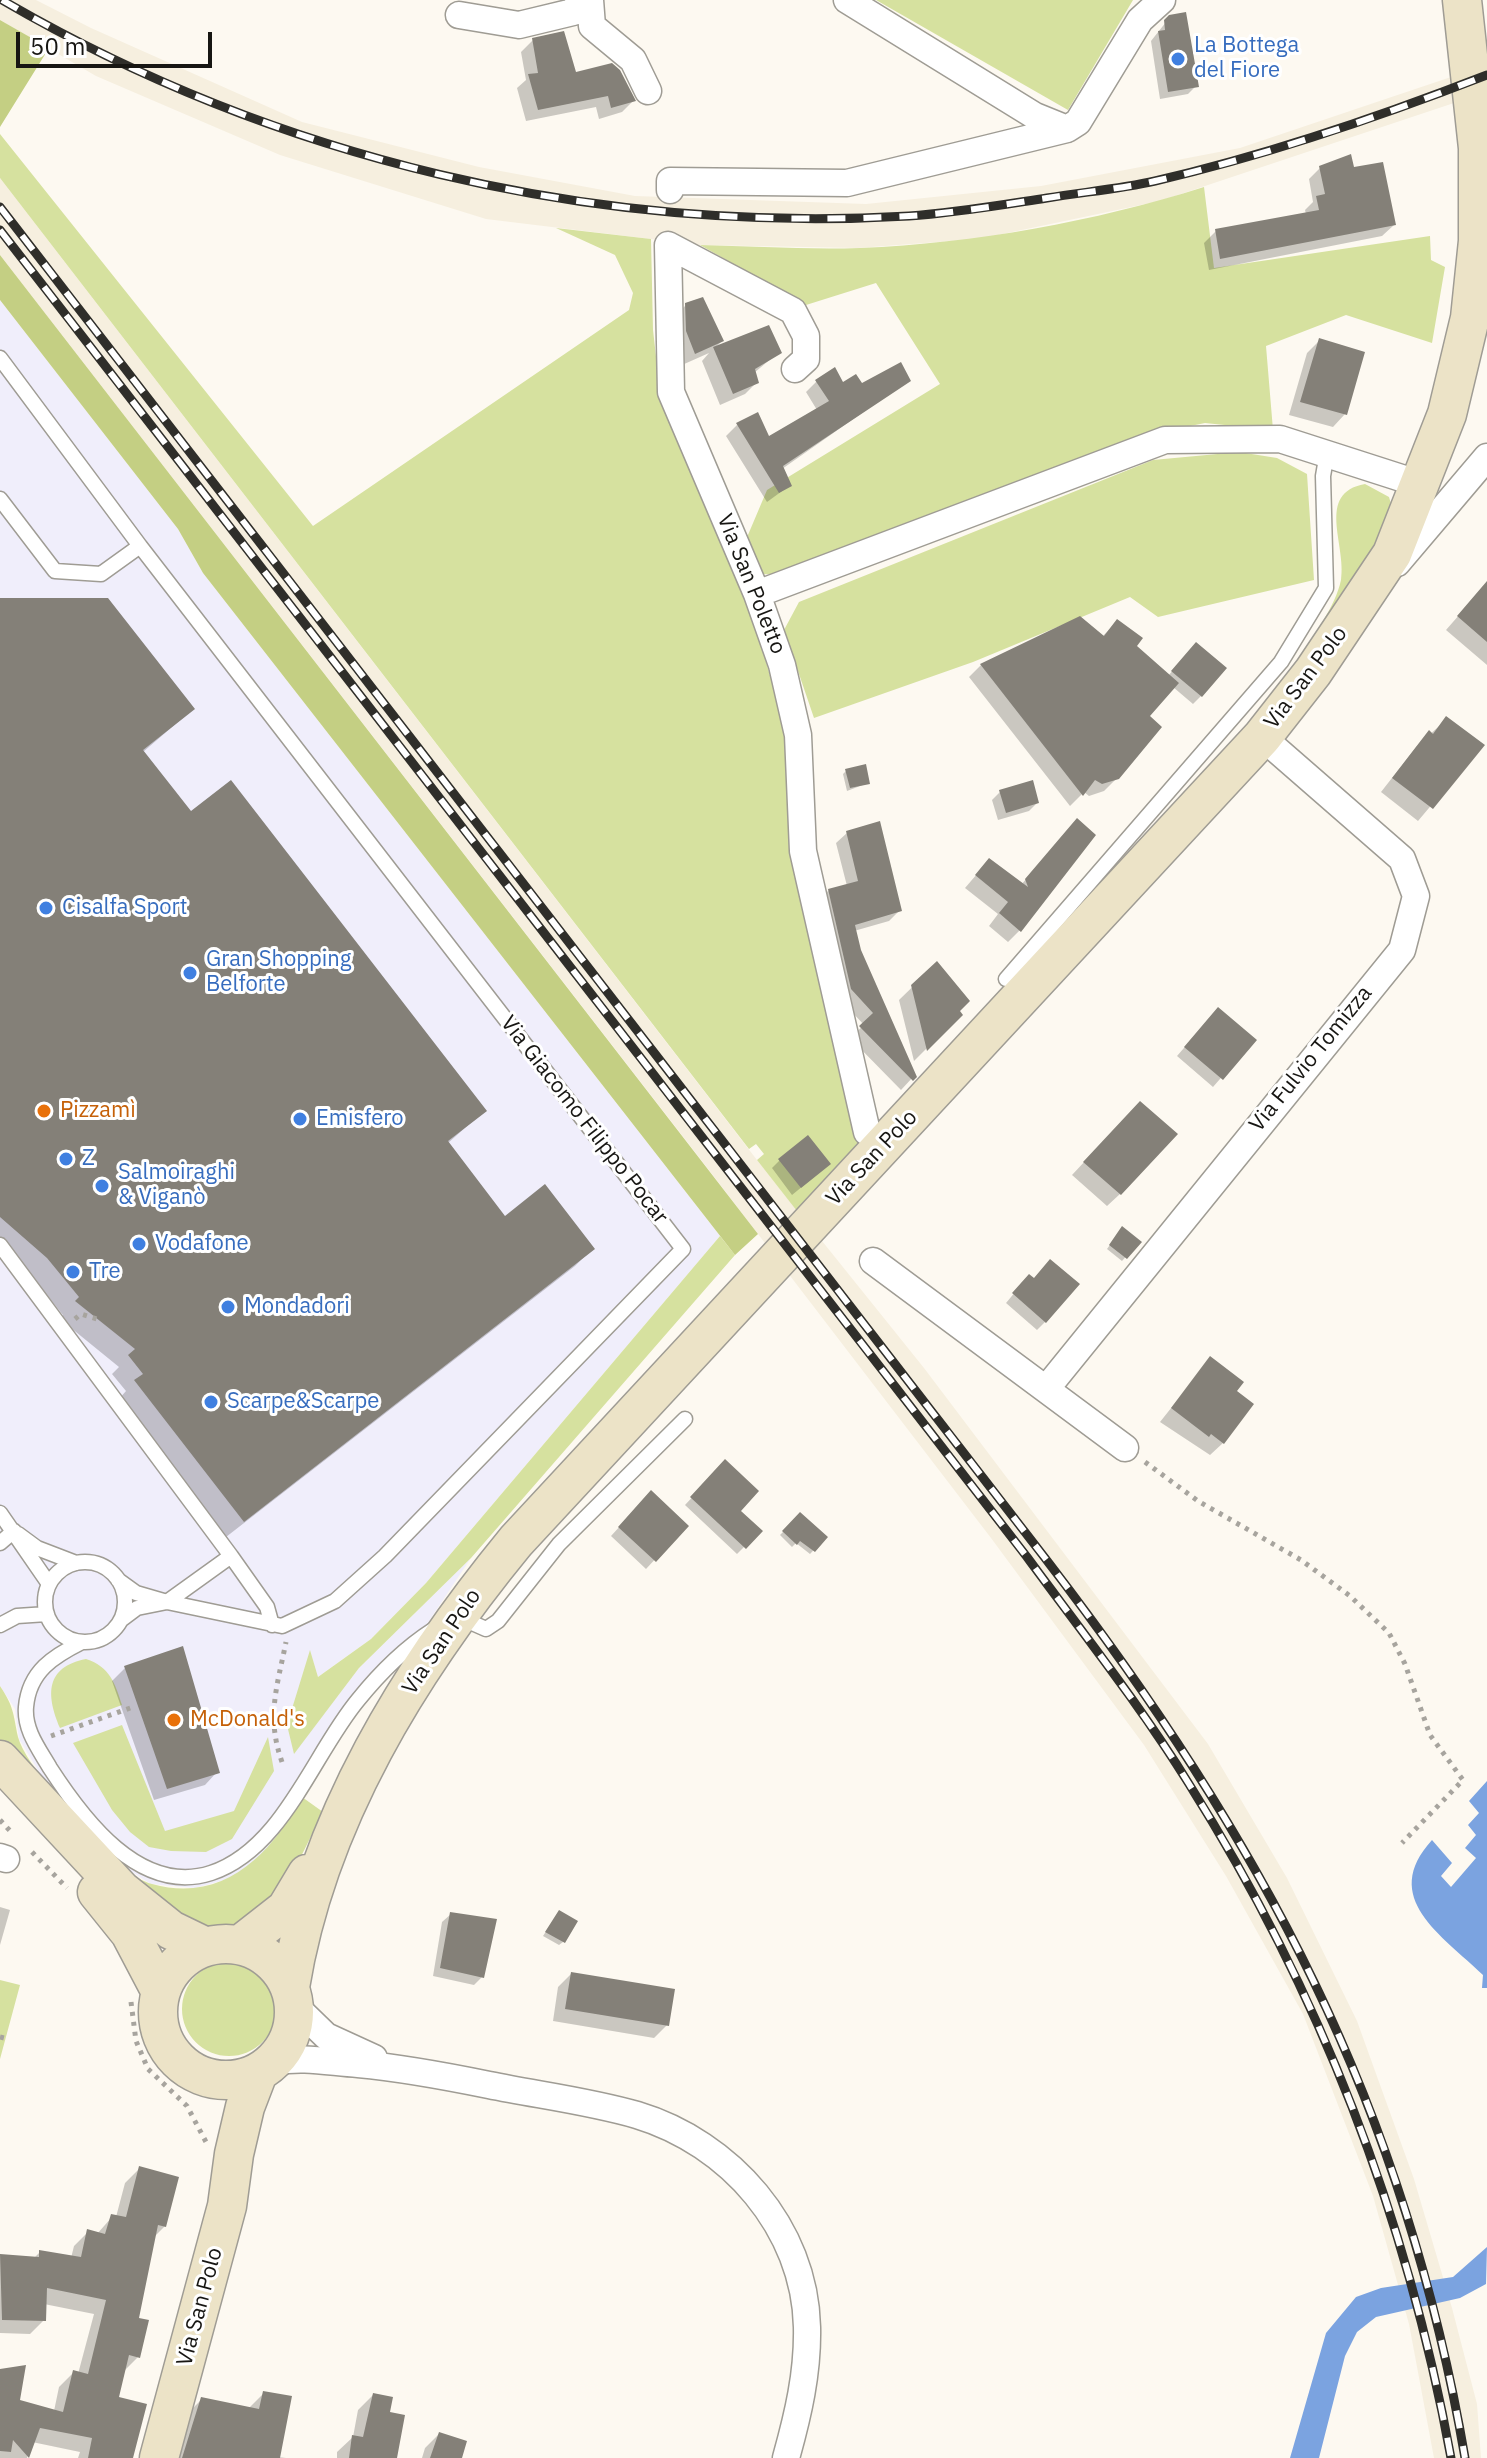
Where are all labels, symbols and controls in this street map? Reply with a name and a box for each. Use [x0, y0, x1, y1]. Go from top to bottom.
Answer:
scale bar [20, 16, 216, 66]
text: 50 m [30, 30, 85, 62]
place label: La Bottega del Fiore [1194, 33, 1299, 84]
marker: La Bottega del Fiore [1169, 50, 1187, 68]
street label: Via San Poletto [711, 510, 791, 658]
street label: Via San Polo [1259, 622, 1353, 734]
place label: Cisalfa Sport [62, 895, 187, 921]
marker: Cisalfa Sport [37, 899, 55, 917]
place label: Gran Shopping Belforte [206, 947, 351, 998]
marker: Gran Shopping Belforte [181, 964, 199, 982]
street label: Via Fulvio Tomizza [1244, 981, 1378, 1137]
street label: Via Giacomo Filippo Pocar [495, 1011, 673, 1229]
place label: Pizzamì [60, 1098, 136, 1124]
marker: Pizzamì [35, 1102, 53, 1120]
street label: Via San Polo [821, 1105, 923, 1211]
place label: Emisfero [316, 1106, 404, 1132]
marker: Emisfero [291, 1110, 309, 1128]
place label: Z [82, 1146, 95, 1172]
marker: Z [57, 1150, 75, 1168]
place label: Salmoiraghi & Viganò [118, 1160, 235, 1212]
marker: Salmoiraghi & Viganò [93, 1177, 111, 1195]
place label: Vodafone [155, 1231, 248, 1257]
marker: Vodafone [130, 1235, 148, 1253]
place label: Tre [89, 1259, 121, 1285]
marker: Tre [64, 1263, 82, 1281]
place label: Mondadori [244, 1294, 350, 1320]
marker: Mondadori [219, 1298, 237, 1316]
place label: Scarpe&Scarpe [227, 1389, 379, 1415]
marker: Scarpe&Scarpe [202, 1393, 220, 1411]
street label: Via San Polo [397, 1584, 487, 1700]
place label: McDonald's [190, 1707, 305, 1733]
marker: McDonald's [165, 1711, 183, 1729]
street label: Via San Polo [172, 2245, 228, 2369]

